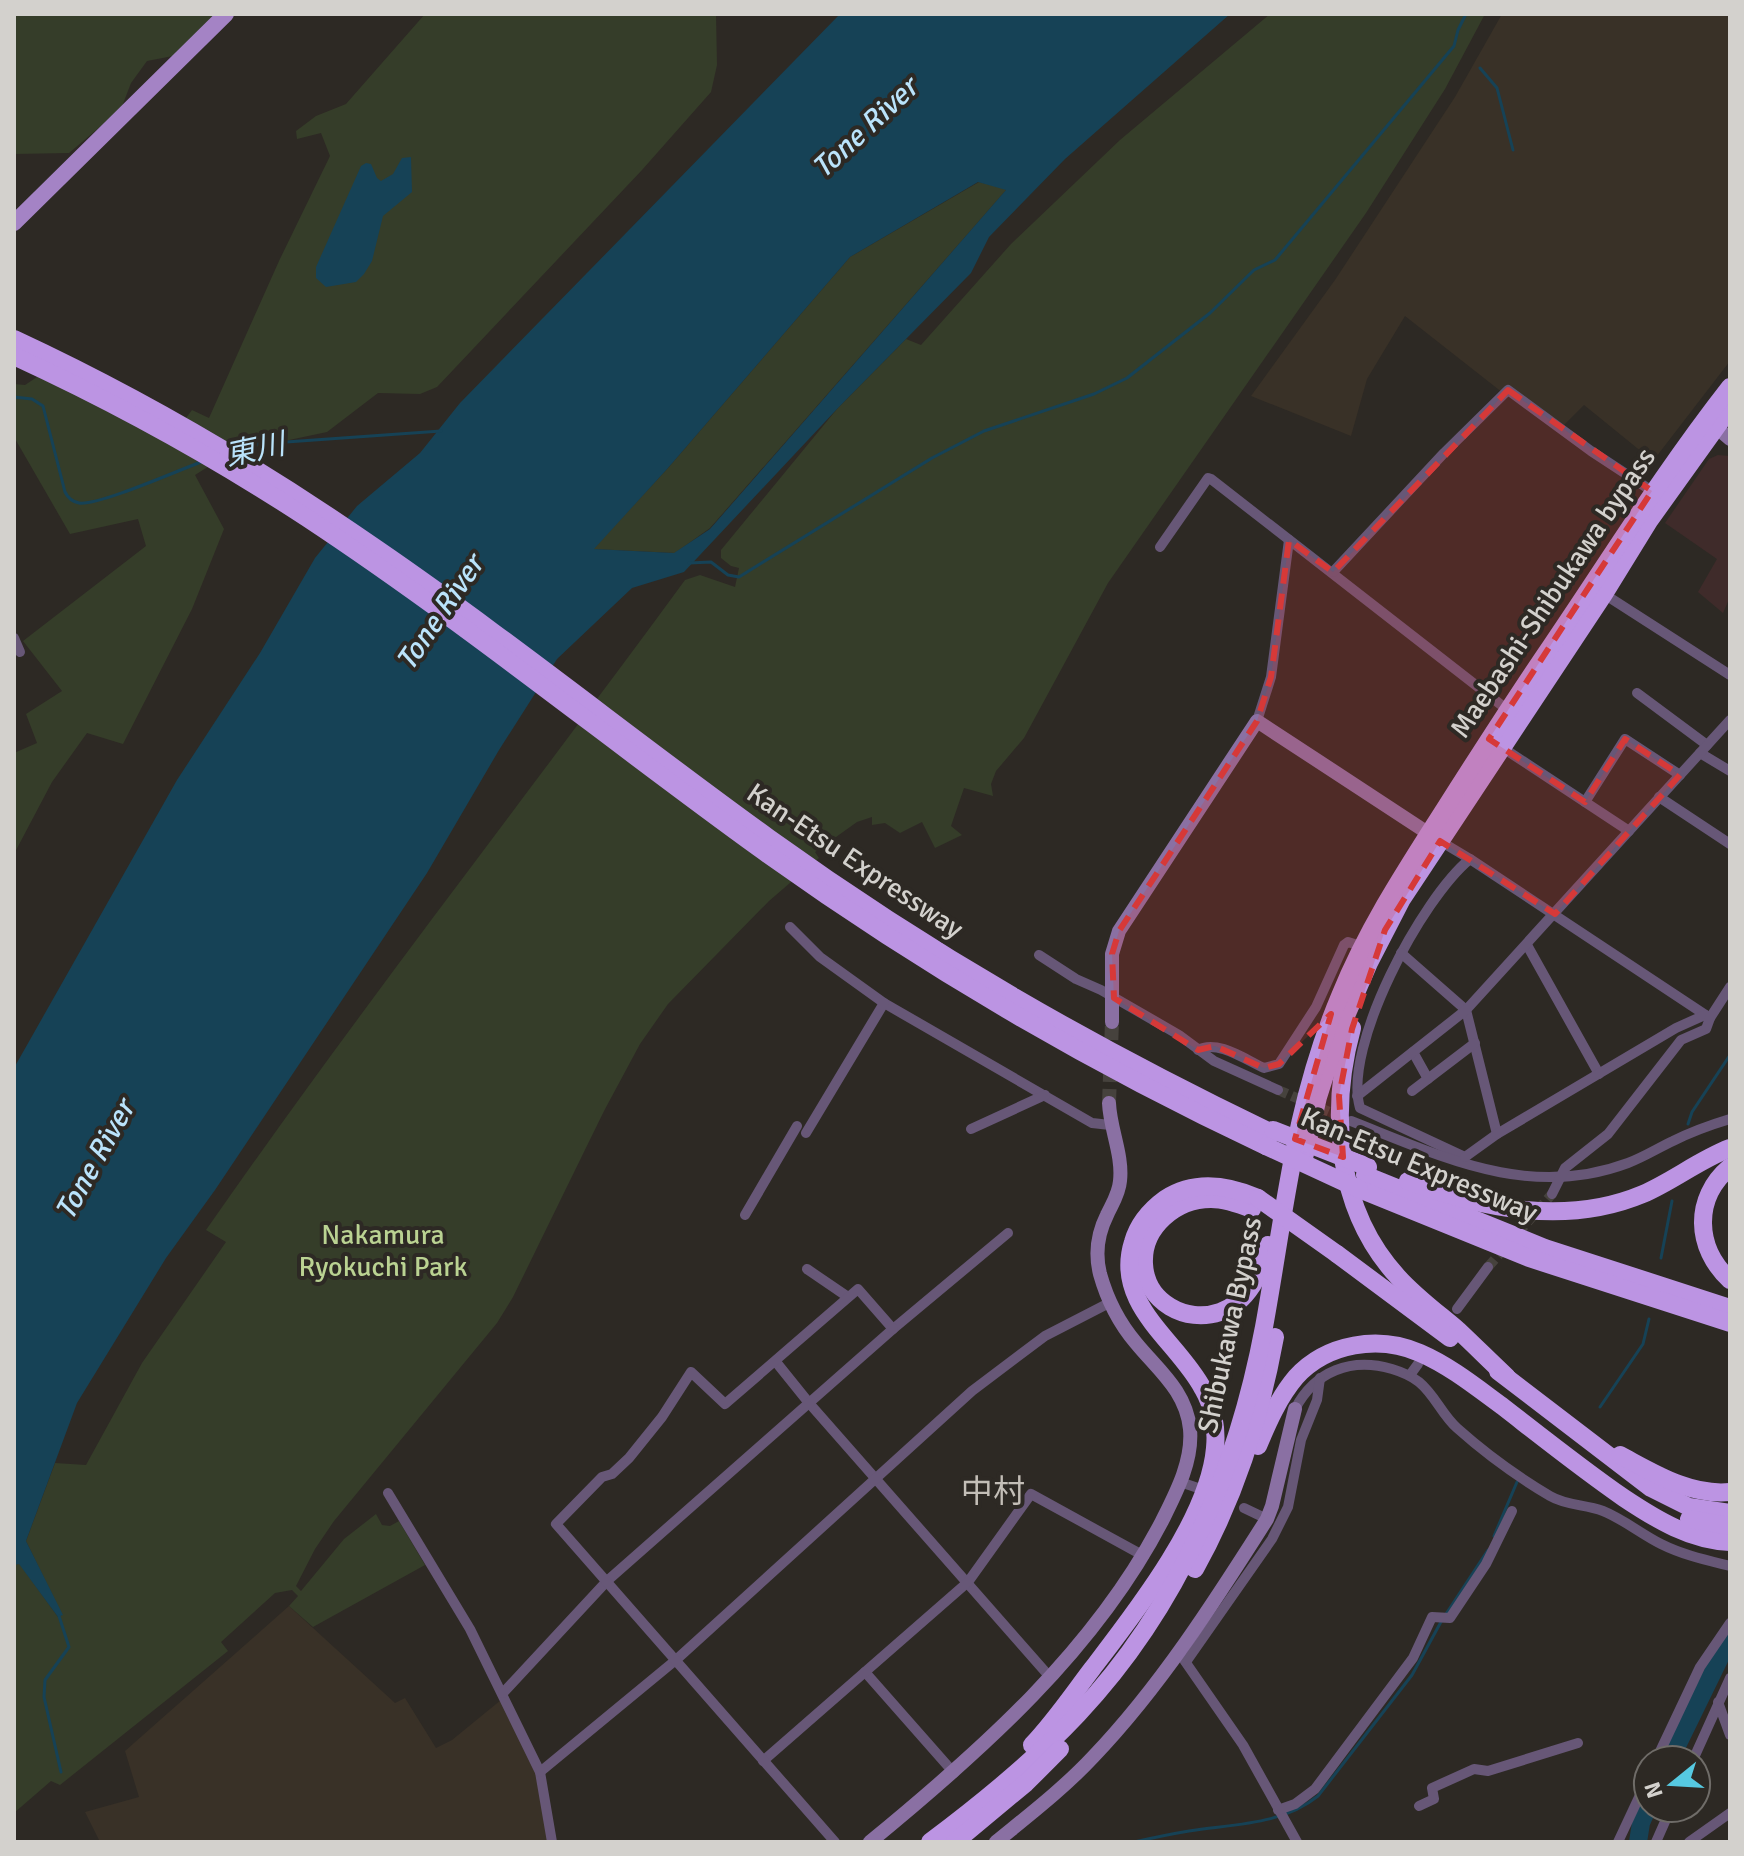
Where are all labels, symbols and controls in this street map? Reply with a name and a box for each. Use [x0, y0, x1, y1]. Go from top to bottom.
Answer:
water label: Tone River [804, 67, 928, 186]
water label: 東川 [222, 425, 291, 474]
street label: Maebashi-Shibukawa bypass [1443, 441, 1663, 745]
water label: Tone River [388, 545, 494, 678]
street label: Kan-Etsu Expressway [740, 776, 970, 946]
water label: Tone River [47, 1090, 145, 1226]
street label: Kan-Etsu Expressway [1296, 1100, 1542, 1230]
street label: Shibukawa Bypass [1191, 1214, 1269, 1436]
park label: Nakamura Ryokuchi Park [299, 1218, 467, 1284]
district label: 中村 [961, 1472, 1025, 1511]
north arrow [1632, 1744, 1712, 1824]
text: N [1638, 1779, 1669, 1801]

